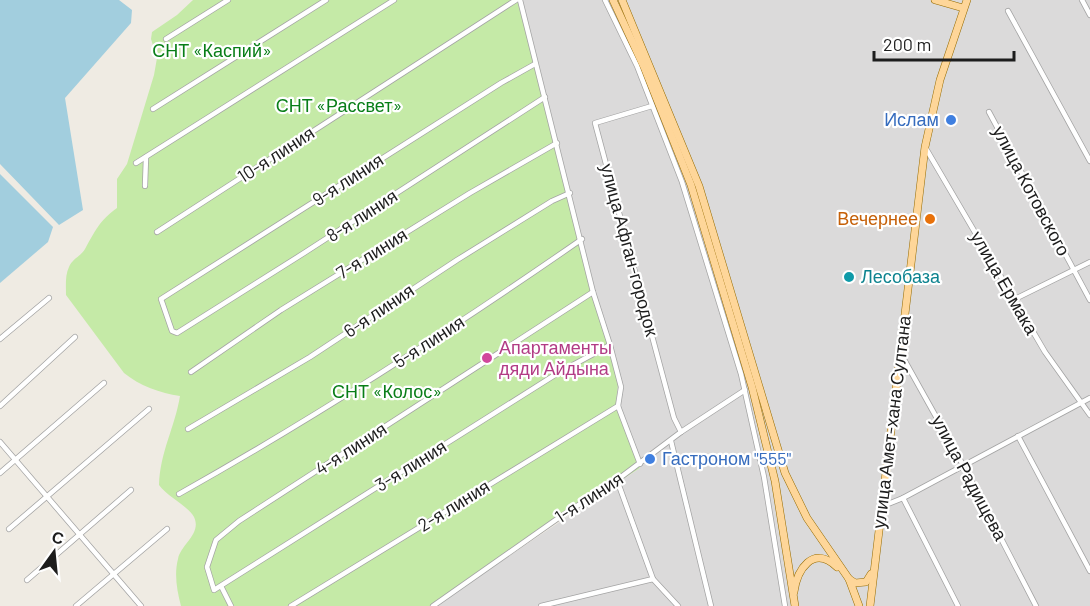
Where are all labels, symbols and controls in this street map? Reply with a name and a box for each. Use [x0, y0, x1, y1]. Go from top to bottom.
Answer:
scale bar [874, 24, 1014, 62]
text: 200 m [883, 33, 931, 55]
park label: СНТ «Каспий» [152, 39, 272, 61]
park label: СНТ «Рассвет» [276, 94, 402, 116]
place label: Ислам [884, 108, 939, 130]
marker: Ислам [944, 113, 958, 127]
street label: 10-я линия [233, 121, 318, 187]
street label: улица Котовского [988, 122, 1075, 259]
street label: 9-я линия [308, 148, 387, 210]
street label: улица Афган-городок [596, 161, 664, 338]
street label: 8-я линия [322, 184, 401, 246]
place label: Вечернее [837, 207, 918, 229]
marker: Вечернее [923, 212, 937, 226]
street label: 7-я линия [332, 223, 411, 283]
street label: улица Ермака [966, 227, 1044, 339]
place label: Лесобаза [861, 265, 941, 287]
marker: Лесобаза [842, 270, 856, 284]
street label: 6-я линия [339, 279, 418, 342]
street label: 5-я линия [389, 310, 468, 372]
street label: улица Амет-хана Султана [867, 313, 915, 530]
place label: Апартаменты дяди Айдына [499, 336, 612, 379]
marker: Апартаменты дяди Айдына [480, 351, 494, 365]
park label: СНТ «Колос» [332, 380, 442, 402]
street label: улица Радищева [928, 411, 1013, 545]
street label: 4-я линия [311, 417, 390, 479]
street label: 3-я линия [371, 435, 450, 496]
place label: Гастроном "555" [662, 447, 791, 469]
marker: Гастроном "555" [643, 452, 657, 466]
street label: 1-я линия [550, 467, 627, 527]
street label: 2-я линия [414, 475, 493, 536]
north arrow [24, 522, 84, 582]
text: С [50, 526, 66, 548]

